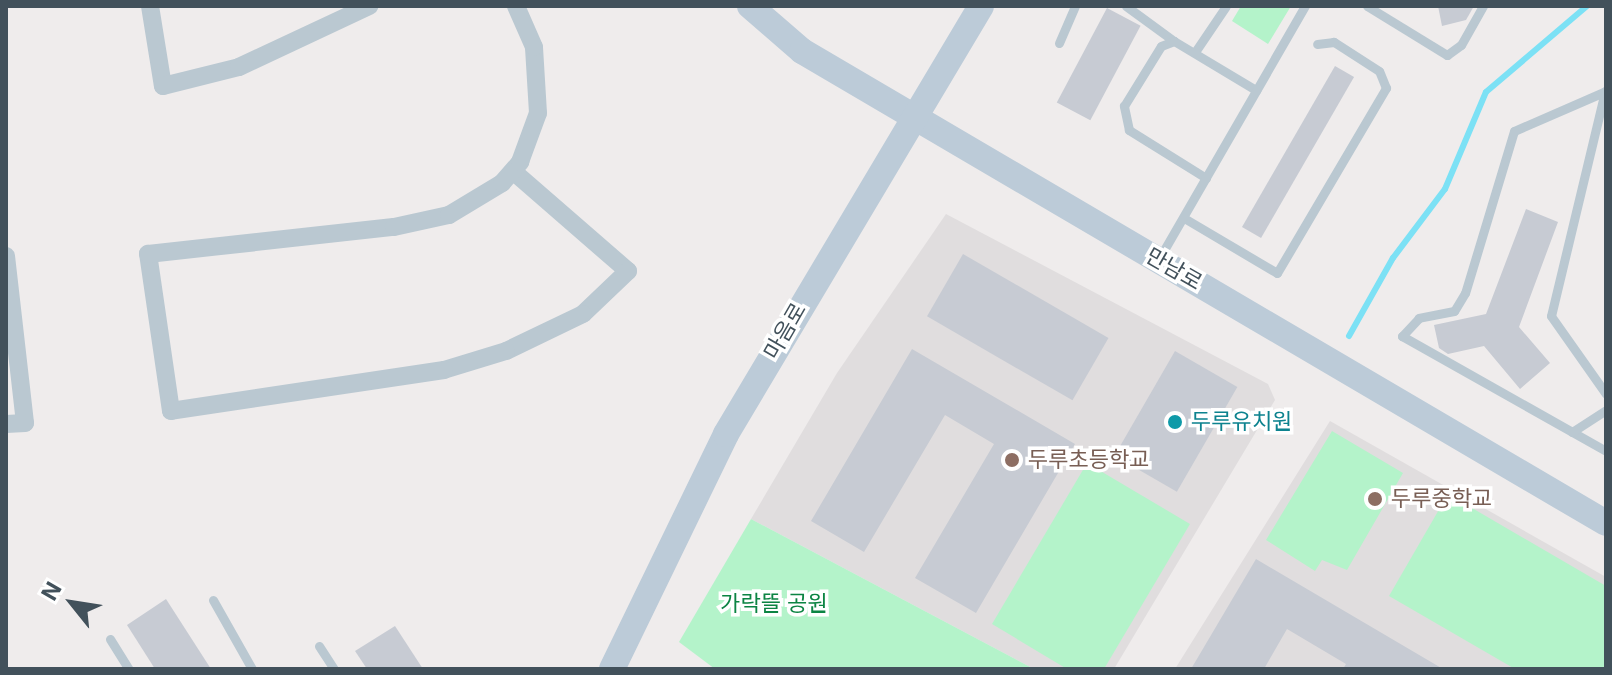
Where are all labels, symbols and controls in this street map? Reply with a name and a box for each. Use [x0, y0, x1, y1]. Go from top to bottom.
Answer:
street label: 만남로 [1141, 242, 1207, 296]
street label: 마음로 [758, 298, 812, 364]
place label: 두루유치원 [1191, 409, 1292, 435]
marker: 두루유치원 [1166, 413, 1184, 431]
place label: 두루초등학교 [1028, 447, 1149, 473]
marker: 두루초등학교 [1003, 451, 1021, 469]
place label: 두루중학교 [1391, 486, 1492, 512]
marker: 두루중학교 [1366, 490, 1384, 508]
north arrow [32, 563, 112, 643]
text: N [36, 577, 67, 605]
park label: 가락뜰 공원 [720, 591, 828, 617]

